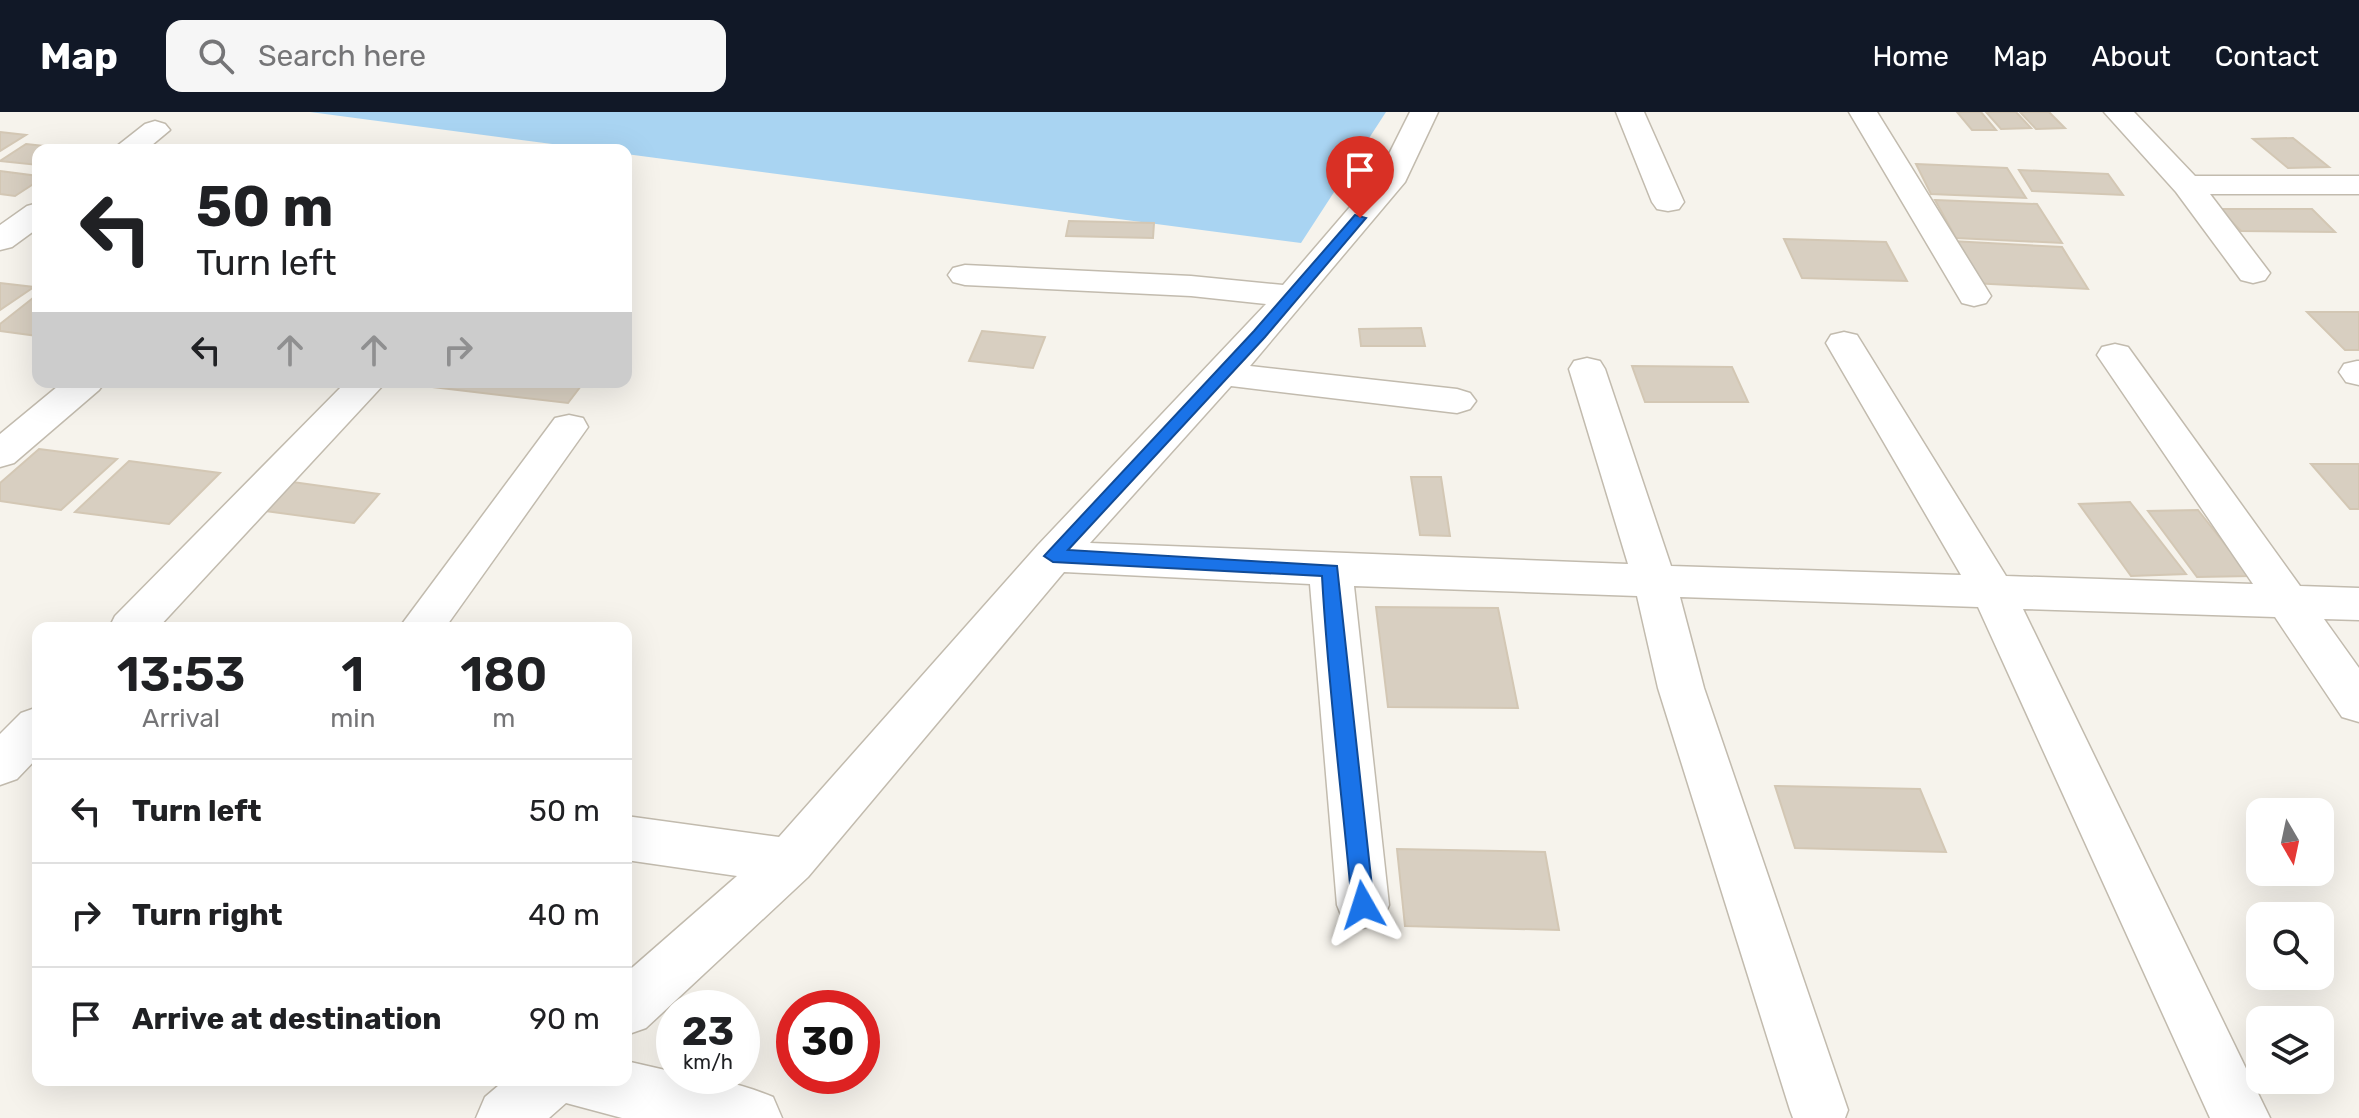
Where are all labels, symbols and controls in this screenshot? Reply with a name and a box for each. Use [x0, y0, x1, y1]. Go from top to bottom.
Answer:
search box [166, 20, 726, 92]
text: Map [40, 33, 118, 79]
icon: search [194, 34, 238, 78]
text: Search here [258, 38, 426, 74]
text: Home [1872, 40, 1949, 73]
text: Map [1993, 40, 2047, 73]
text: About [2091, 40, 2171, 73]
text: Contact [2215, 40, 2319, 73]
pin [1326, 136, 1394, 218]
icon: arrive [1338, 148, 1382, 192]
text: 50 m [196, 174, 333, 240]
icon: left [64, 176, 168, 280]
text: Turn left [196, 241, 337, 284]
icon: left [184, 328, 228, 372]
icon: ahead [268, 328, 312, 372]
icon: ahead [352, 328, 396, 372]
icon: right [436, 328, 480, 372]
text: 13:53 [117, 646, 246, 703]
text: 1 [341, 646, 364, 703]
text: 180 [460, 646, 547, 703]
text: Arrival [142, 703, 220, 734]
text: min [330, 703, 375, 734]
text: m [492, 703, 515, 734]
icon: left [64, 789, 108, 833]
text: Turn left [132, 793, 262, 829]
text: 50 m [529, 793, 600, 829]
north arrow [2246, 798, 2334, 886]
map controls [2246, 798, 2334, 1094]
position arrow [1321, 863, 1405, 947]
icon: right [64, 893, 108, 937]
text: Turn right [132, 897, 283, 933]
text: 40 m [528, 897, 600, 933]
button: search [2246, 902, 2334, 990]
speed limit sign: 30 [776, 990, 880, 1094]
icon: arrive [64, 997, 108, 1041]
text: Arrive at destination [132, 1001, 442, 1037]
text: 90 m [529, 1001, 600, 1037]
button: layers [2246, 1006, 2334, 1094]
text: 23 [682, 1008, 734, 1055]
text: km/h [683, 1050, 733, 1074]

